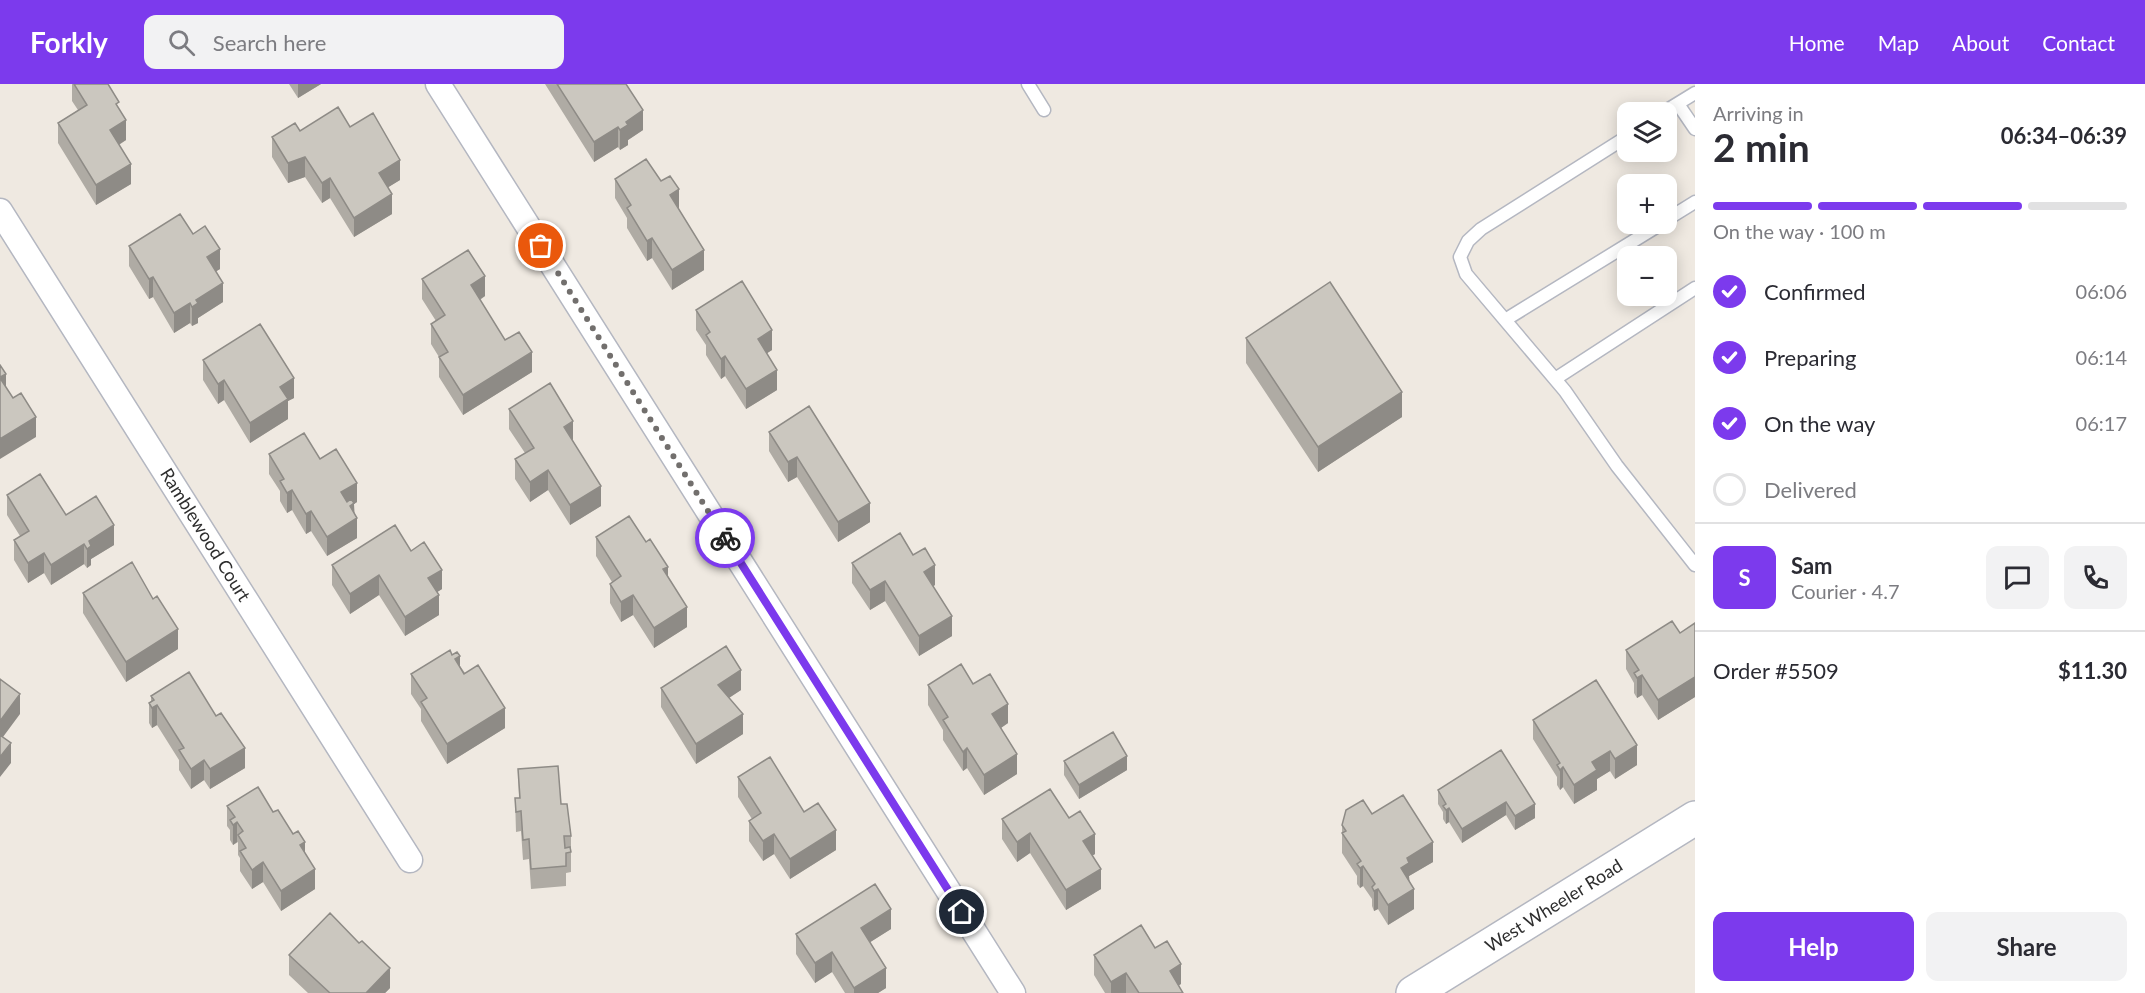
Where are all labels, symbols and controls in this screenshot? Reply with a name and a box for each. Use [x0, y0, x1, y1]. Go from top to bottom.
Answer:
search box [144, 15, 564, 69]
text: Forkly [30, 25, 108, 59]
icon: search [165, 26, 198, 59]
text: Search here [213, 29, 326, 56]
text: Home [1789, 30, 1845, 55]
text: Map [1878, 30, 1919, 55]
text: About [1952, 30, 2009, 55]
text: Contact [2042, 30, 2115, 55]
text: Arriving in [1713, 101, 1804, 125]
map controls [1617, 102, 1677, 306]
button: layers [1617, 102, 1677, 162]
text: 06:34–06:39 [2001, 122, 2127, 149]
text: 2 min [1713, 124, 1810, 170]
button: + [1617, 174, 1677, 234]
text: On the way · 100 m [1713, 219, 1886, 243]
pin [515, 220, 566, 271]
icon: bag [524, 229, 557, 262]
button: − [1617, 246, 1677, 306]
icon: check [1713, 275, 1746, 308]
text: Confirmed [1764, 278, 1866, 305]
text: 06:06 [2076, 279, 2127, 303]
icon: check [1713, 341, 1746, 374]
text: Preparing [1764, 344, 1856, 371]
text: 06:14 [2076, 345, 2127, 369]
icon: check [1713, 407, 1746, 440]
text: On the way [1764, 410, 1875, 437]
text: 06:17 [2076, 411, 2127, 435]
street label: Ramblewood Court [156, 464, 256, 606]
text: Delivered [1764, 476, 1857, 503]
courier [695, 508, 755, 568]
icon: bike [709, 522, 742, 555]
button: chat [1986, 546, 2049, 609]
button: phone [2064, 546, 2127, 609]
text: Sam [1791, 552, 1833, 579]
text: S [1738, 564, 1751, 591]
text: Courier · 4.7 [1791, 579, 1900, 603]
text: Order #5509 [1713, 657, 1839, 684]
text: $11.30 [2058, 657, 2127, 684]
street label: West Wheeler Road [1481, 854, 1626, 956]
pin [936, 886, 987, 937]
icon: home [945, 895, 978, 928]
button: Help [1713, 912, 1914, 981]
button: Share [1926, 912, 2127, 981]

